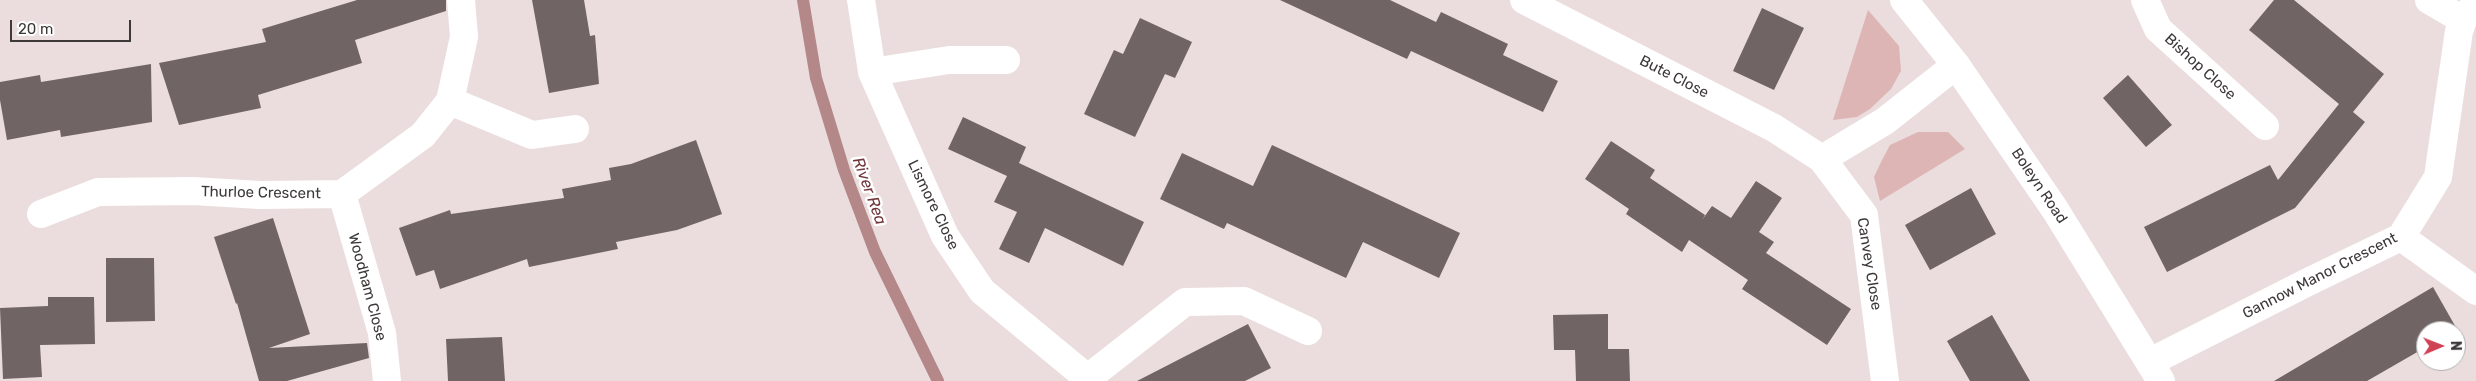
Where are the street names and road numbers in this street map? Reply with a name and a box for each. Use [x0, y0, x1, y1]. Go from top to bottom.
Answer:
street label: Bishop Close [2161, 30, 2239, 104]
street label: Bute Close [1636, 52, 1712, 102]
street label: Boleyn Road [2007, 145, 2071, 227]
street label: Lismore Close [904, 157, 962, 253]
street label: Thurloe Crescent [201, 183, 321, 203]
street label: Canvey Close [1853, 216, 1885, 312]
street label: Gannow Manor Crescent [2240, 229, 2400, 323]
street label: Woodham Close [344, 231, 390, 343]

